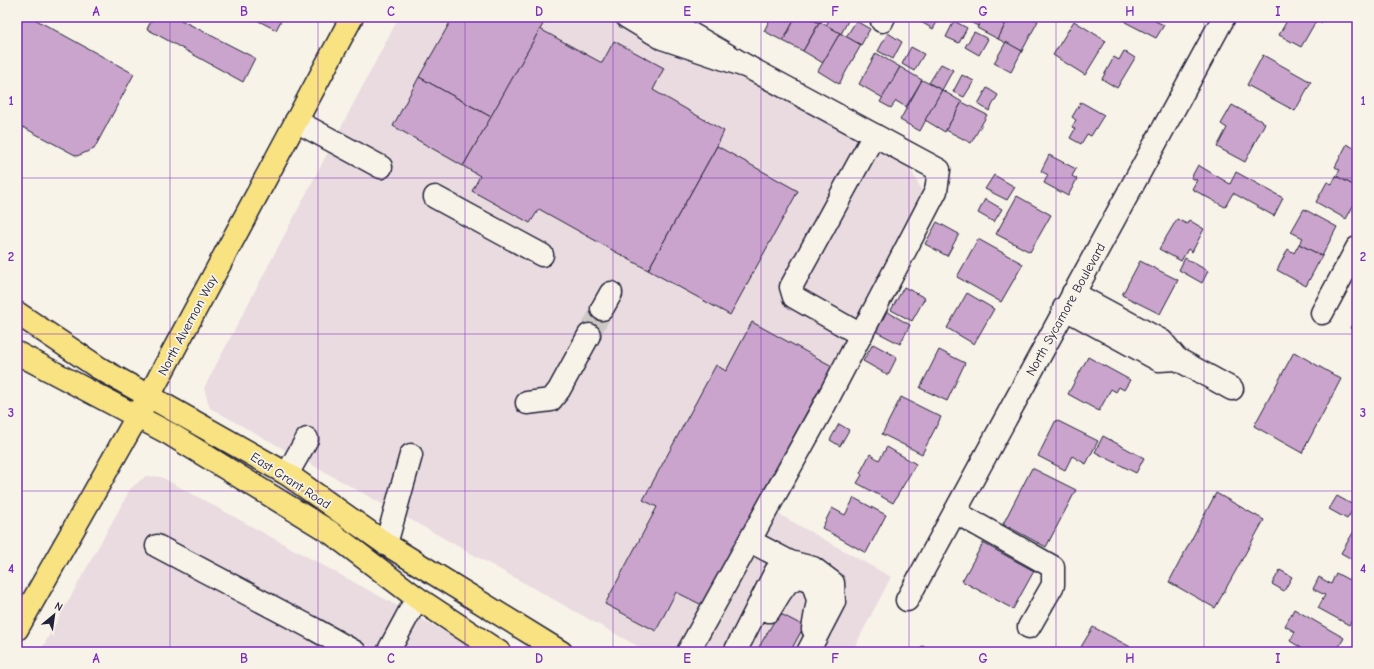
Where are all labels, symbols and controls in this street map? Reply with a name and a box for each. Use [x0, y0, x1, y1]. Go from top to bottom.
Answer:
text: A [92, 4, 100, 19]
text: B [240, 4, 248, 19]
text: C [387, 4, 395, 19]
text: D [535, 4, 543, 19]
text: E [683, 4, 691, 19]
text: F [831, 4, 839, 19]
text: G [978, 4, 988, 19]
text: H [1125, 4, 1135, 19]
text: I [1275, 4, 1281, 19]
text: 1 [8, 93, 14, 108]
text: 1 [1360, 93, 1366, 108]
street label: North Sycamore Boulevard [1023, 240, 1108, 378]
text: 2 [8, 249, 14, 264]
text: 2 [1360, 249, 1366, 264]
street label: North Alvernon Way [155, 272, 220, 378]
text: 3 [8, 405, 14, 420]
text: 3 [1360, 405, 1366, 420]
street label: East Grant Road [248, 449, 334, 512]
text: 4 [8, 561, 14, 576]
text: 4 [1360, 561, 1366, 576]
north arrow [34, 595, 74, 635]
text: N [52, 599, 65, 614]
text: A [92, 651, 100, 666]
text: B [240, 651, 248, 666]
text: C [387, 651, 395, 666]
text: D [535, 651, 543, 666]
text: E [683, 651, 691, 666]
text: F [831, 651, 839, 666]
text: G [978, 651, 988, 666]
text: H [1125, 651, 1135, 666]
text: I [1275, 651, 1281, 666]

